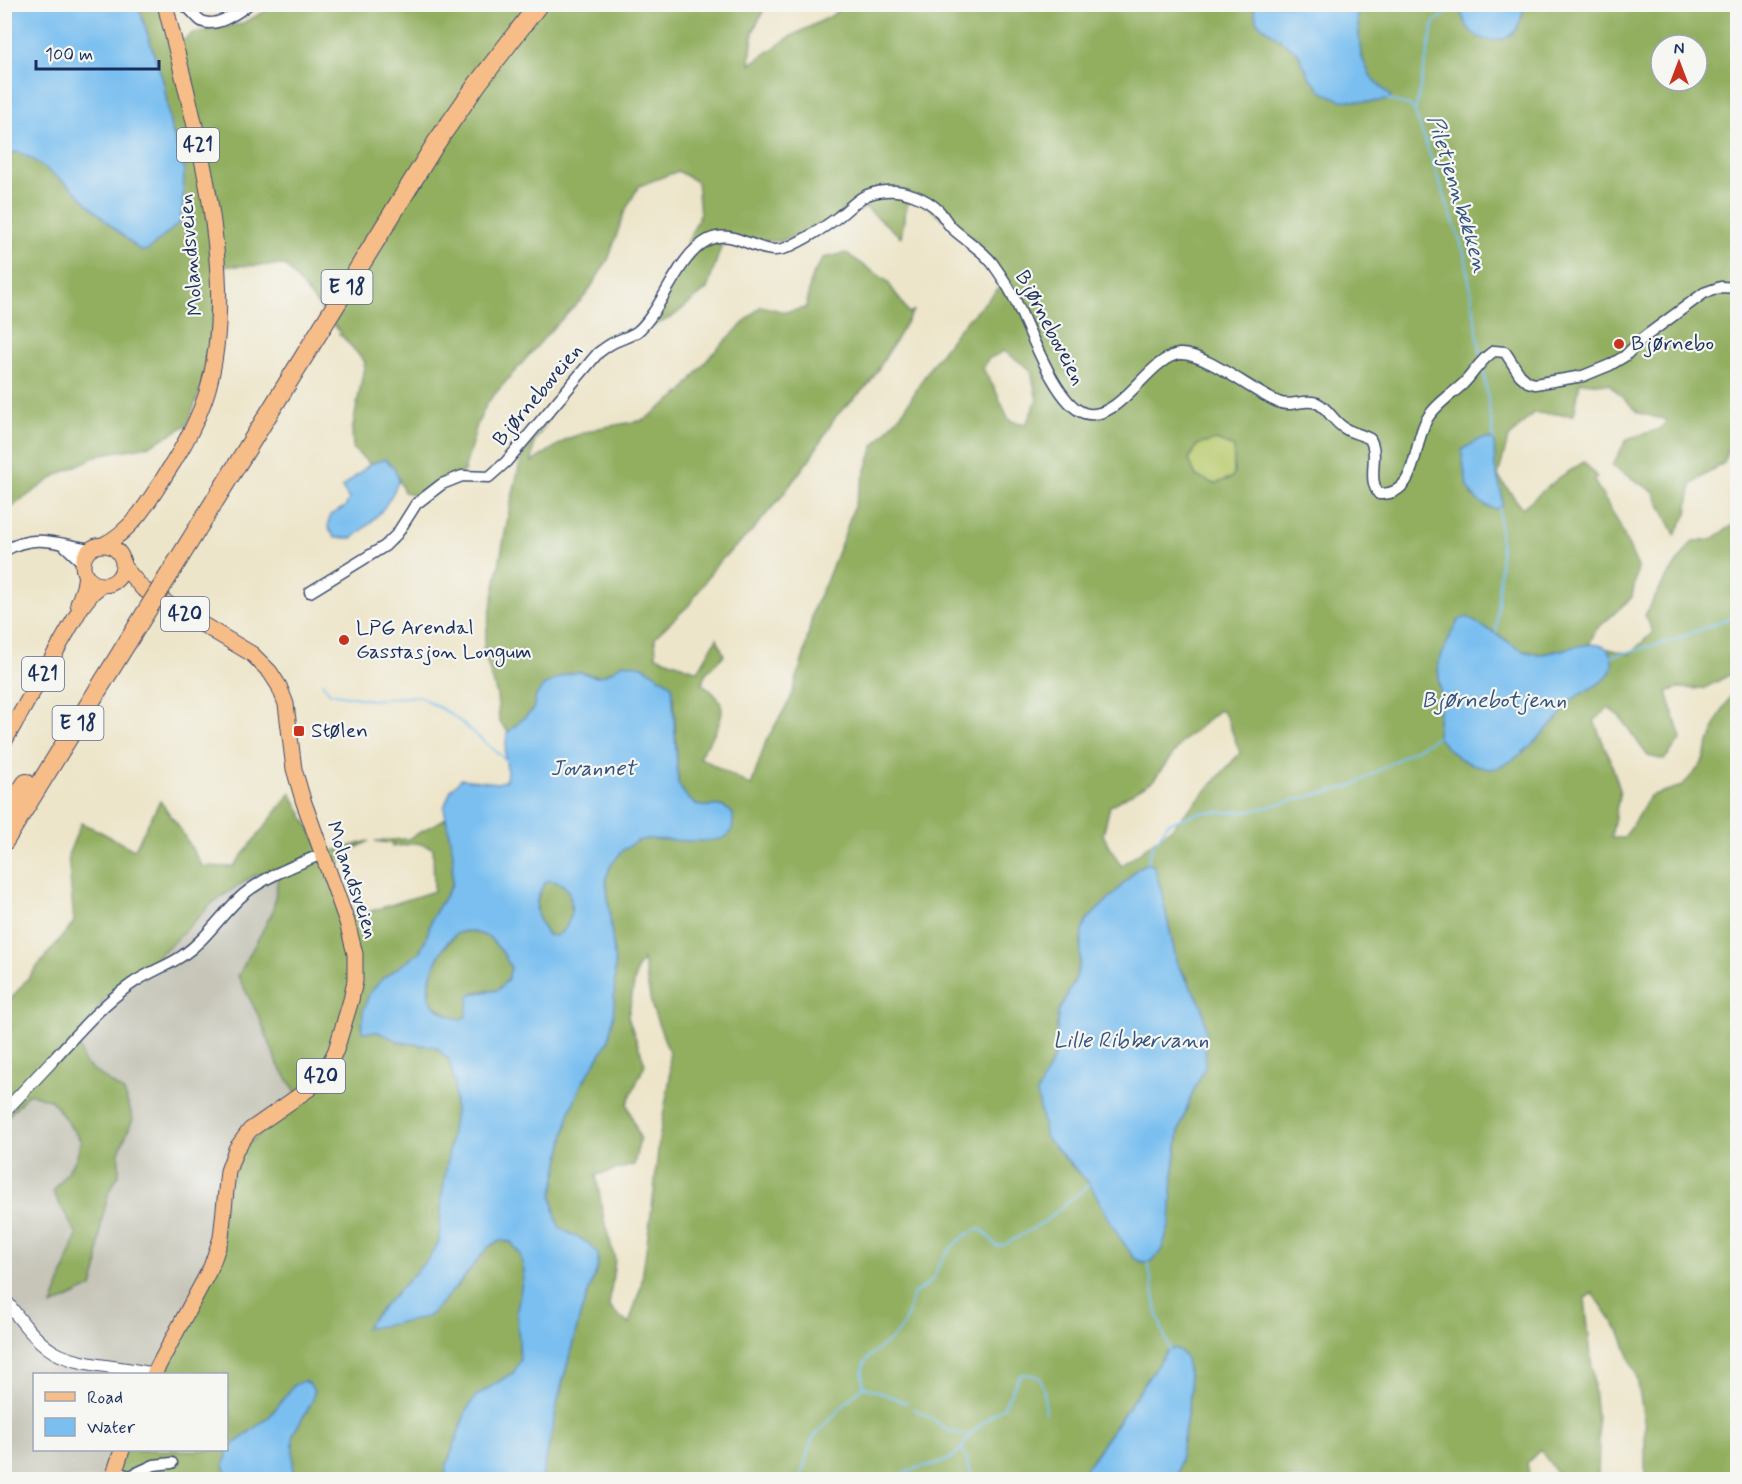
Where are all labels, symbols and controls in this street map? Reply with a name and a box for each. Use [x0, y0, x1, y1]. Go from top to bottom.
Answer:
scale bar [36, 33, 159, 71]
north arrow [1649, 33, 1709, 93]
text: N [1674, 39, 1684, 60]
text: 100 m [45, 43, 93, 67]
water label: Piletjennbekken [1420, 112, 1494, 276]
road number: 421 [177, 128, 219, 162]
street label: Molandsveien [172, 193, 210, 317]
street label: Bjørneboveien [1008, 266, 1092, 390]
road number: E 18 [322, 270, 372, 304]
place label: Bjørnebo [1631, 330, 1714, 358]
marker: Bjørnebo [1612, 337, 1626, 351]
street label: Bjørneboveien [487, 338, 589, 452]
road number: 420 [161, 597, 209, 631]
place label: LPG Arendal Gasstasjon Longum [356, 614, 532, 667]
marker: LPG Arendal Gasstasjon Longum [337, 633, 351, 647]
road number: 421 [22, 657, 64, 691]
water label: Bjørnebotjenn [1422, 687, 1566, 715]
road number: E 18 [52, 706, 104, 740]
place label: Stølen [311, 717, 368, 745]
marker: Stølen [292, 724, 306, 738]
water label: Jovannet [550, 755, 638, 783]
street label: Molandsveien [319, 818, 385, 942]
water label: Lille Ribbervann [1053, 1027, 1209, 1055]
road number: 420 [297, 1059, 345, 1093]
legend [33, 1373, 228, 1451]
text: Road [87, 1386, 123, 1410]
text: Water [87, 1416, 136, 1440]

